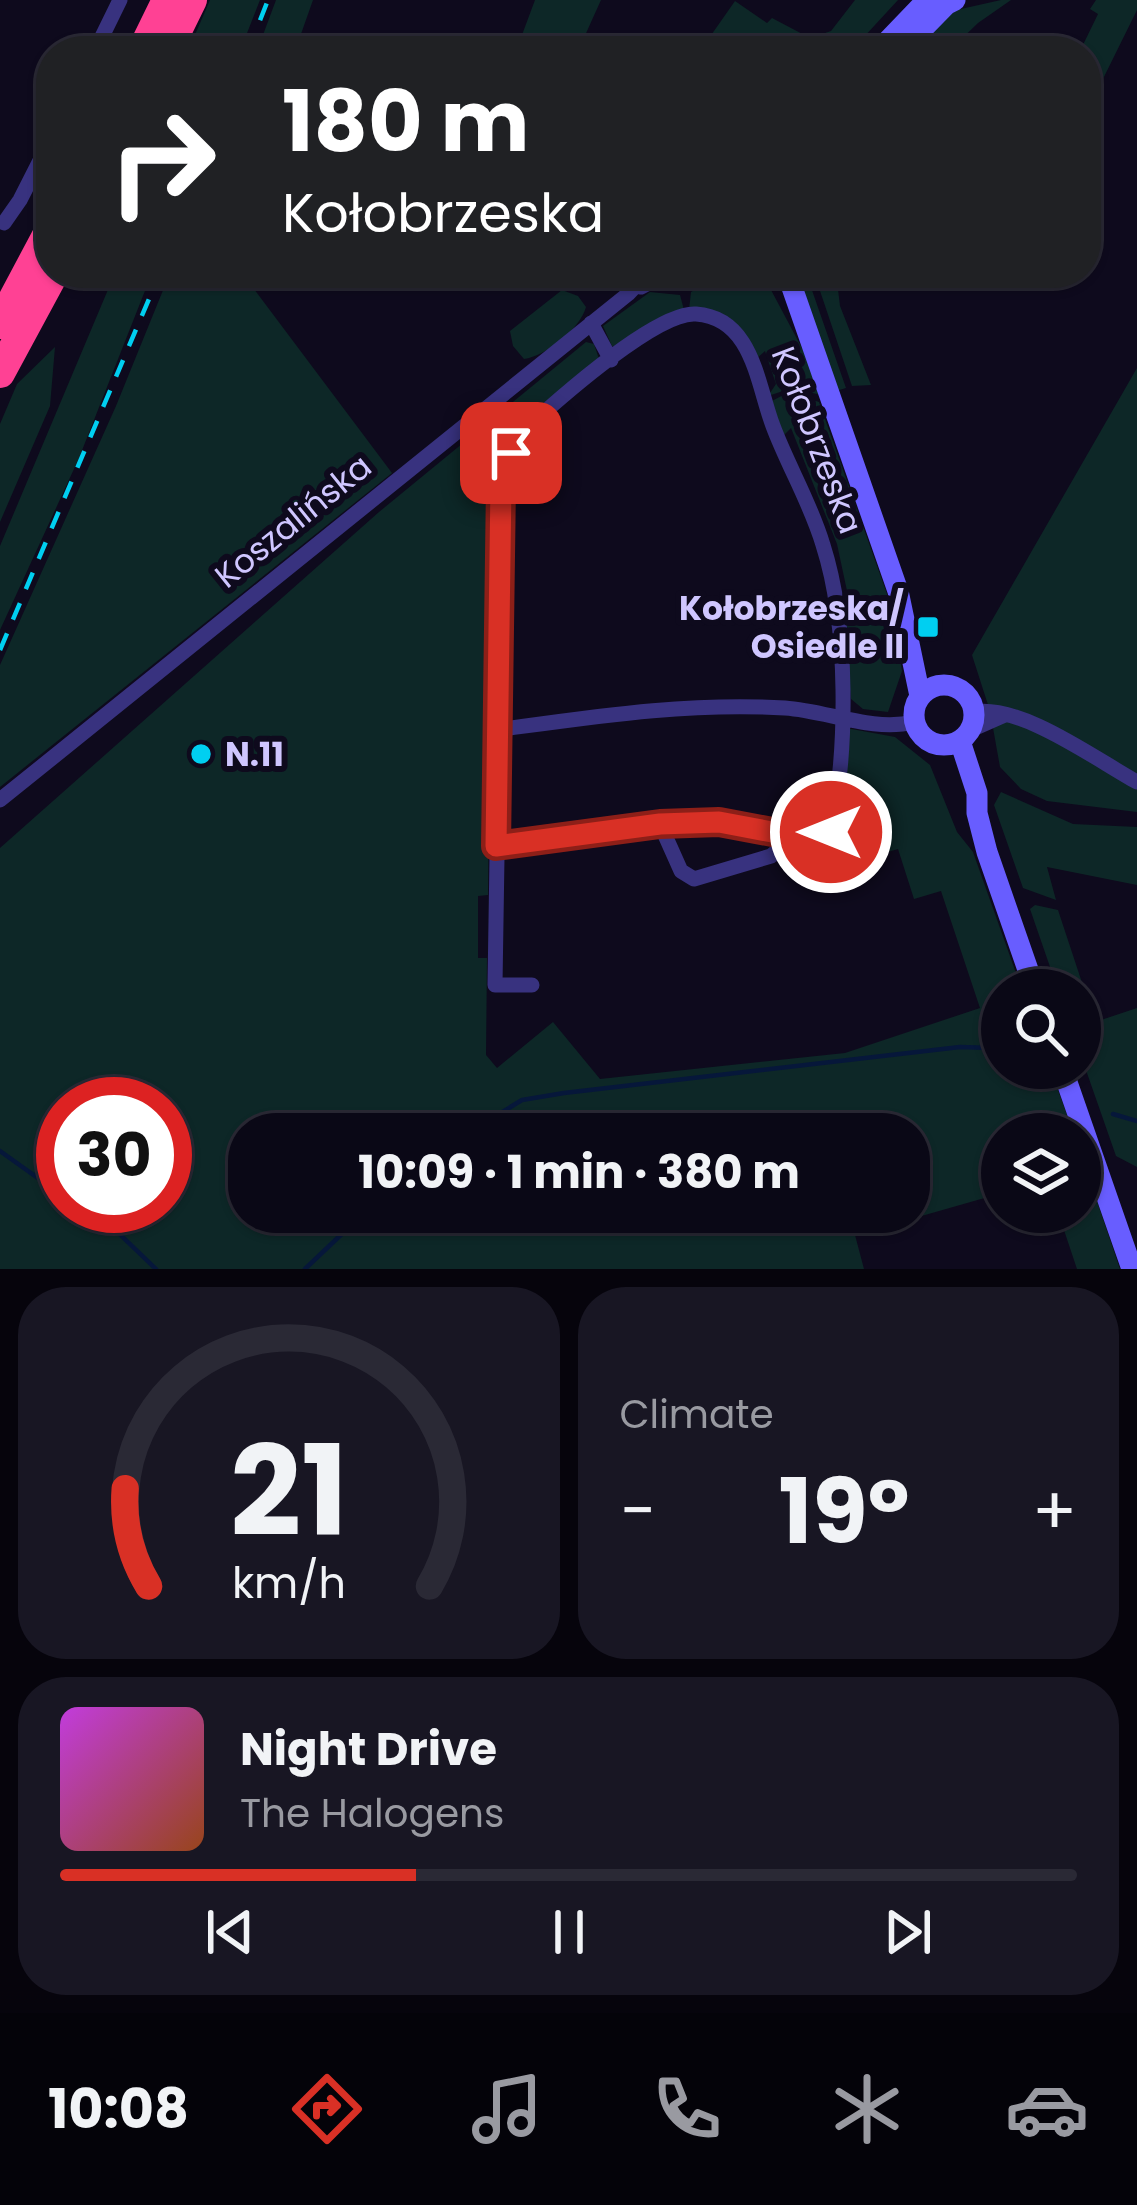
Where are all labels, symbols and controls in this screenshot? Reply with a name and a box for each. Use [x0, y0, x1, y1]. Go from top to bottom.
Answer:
text: 180 m [282, 63, 530, 180]
icon: right [84, 84, 240, 240]
text: Kołobrzeska [282, 175, 604, 251]
street label: Kołobrzeska [760, 340, 874, 540]
pin [460, 402, 562, 504]
icon: arrive [478, 420, 544, 486]
street label: Koszalińska [205, 443, 381, 599]
place label: Kołobrzeska/ Osiedle II [679, 585, 904, 670]
marker: Kołobrzeska/ Osiedle II [915, 614, 941, 640]
place label: N.11 [225, 731, 284, 778]
marker: N.11 [188, 741, 214, 767]
position arrow [768, 769, 894, 895]
map controls [981, 969, 1101, 1233]
button: search [981, 969, 1101, 1089]
speed limit sign: 30 [36, 1077, 192, 1233]
button: layers [981, 1113, 1101, 1233]
text: 10:09 · 1 min · 380 m [358, 1141, 800, 1204]
text: Climate [620, 1387, 774, 1442]
text: 21 [230, 1404, 348, 1579]
text: 19° [778, 1448, 909, 1575]
text: − [620, 1465, 656, 1557]
text: + [1032, 1465, 1077, 1557]
text: km/h [232, 1553, 346, 1613]
text: Night Drive [240, 1718, 497, 1781]
text: The Halogens [240, 1786, 504, 1841]
icon: previous [197, 1899, 263, 1965]
icon: pause [536, 1899, 602, 1965]
icon: next [875, 1899, 941, 1965]
icon: directions [285, 2067, 369, 2151]
icon: music [465, 2067, 549, 2151]
icon: phone [645, 2067, 729, 2151]
icon: climate [825, 2067, 909, 2151]
icon: car [1005, 2067, 1089, 2151]
text: 10:08 [48, 2071, 189, 2147]

